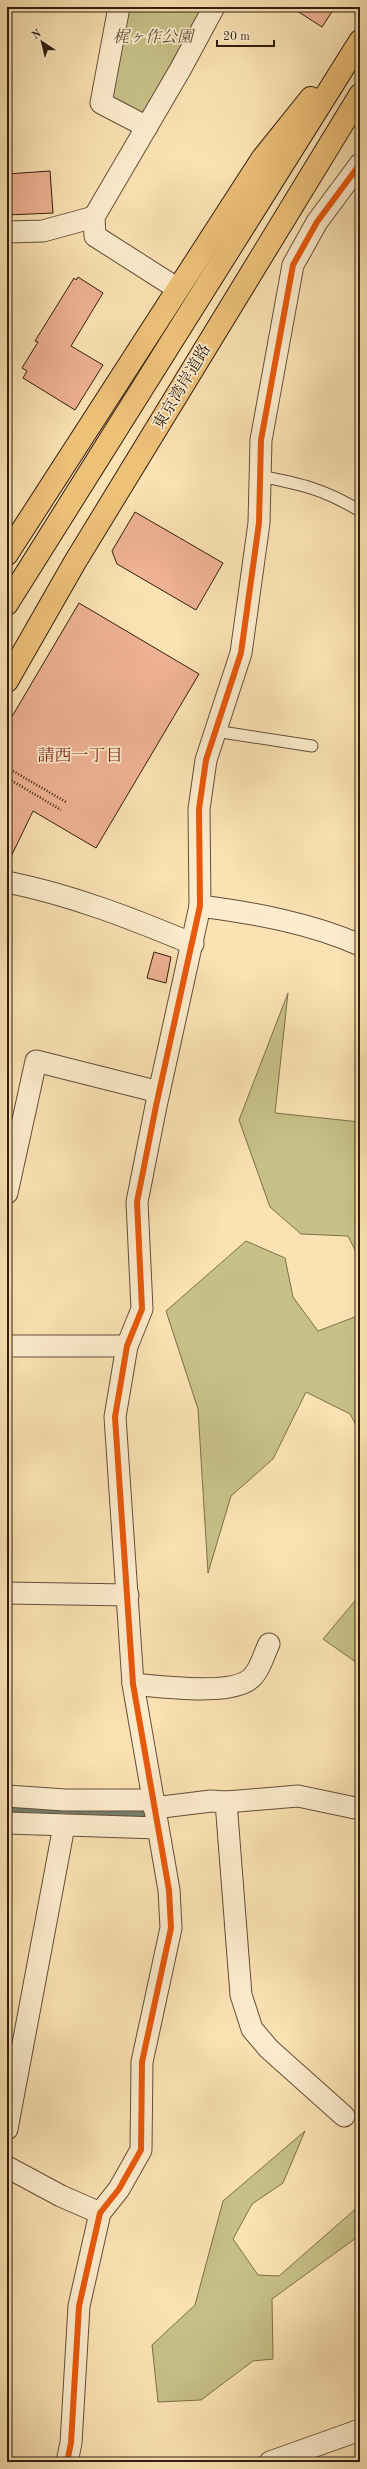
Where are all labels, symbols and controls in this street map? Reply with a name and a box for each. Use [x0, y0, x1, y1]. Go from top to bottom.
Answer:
north arrow [22, 22, 62, 62]
scale bar [217, 22, 274, 48]
text: N [31, 28, 44, 42]
park label: 梶ヶ作公園 [113, 28, 196, 46]
text: 20 m [223, 31, 250, 43]
street label: 東京湾岸道路 [149, 341, 214, 432]
district label: 請西一丁目 [38, 746, 123, 765]

